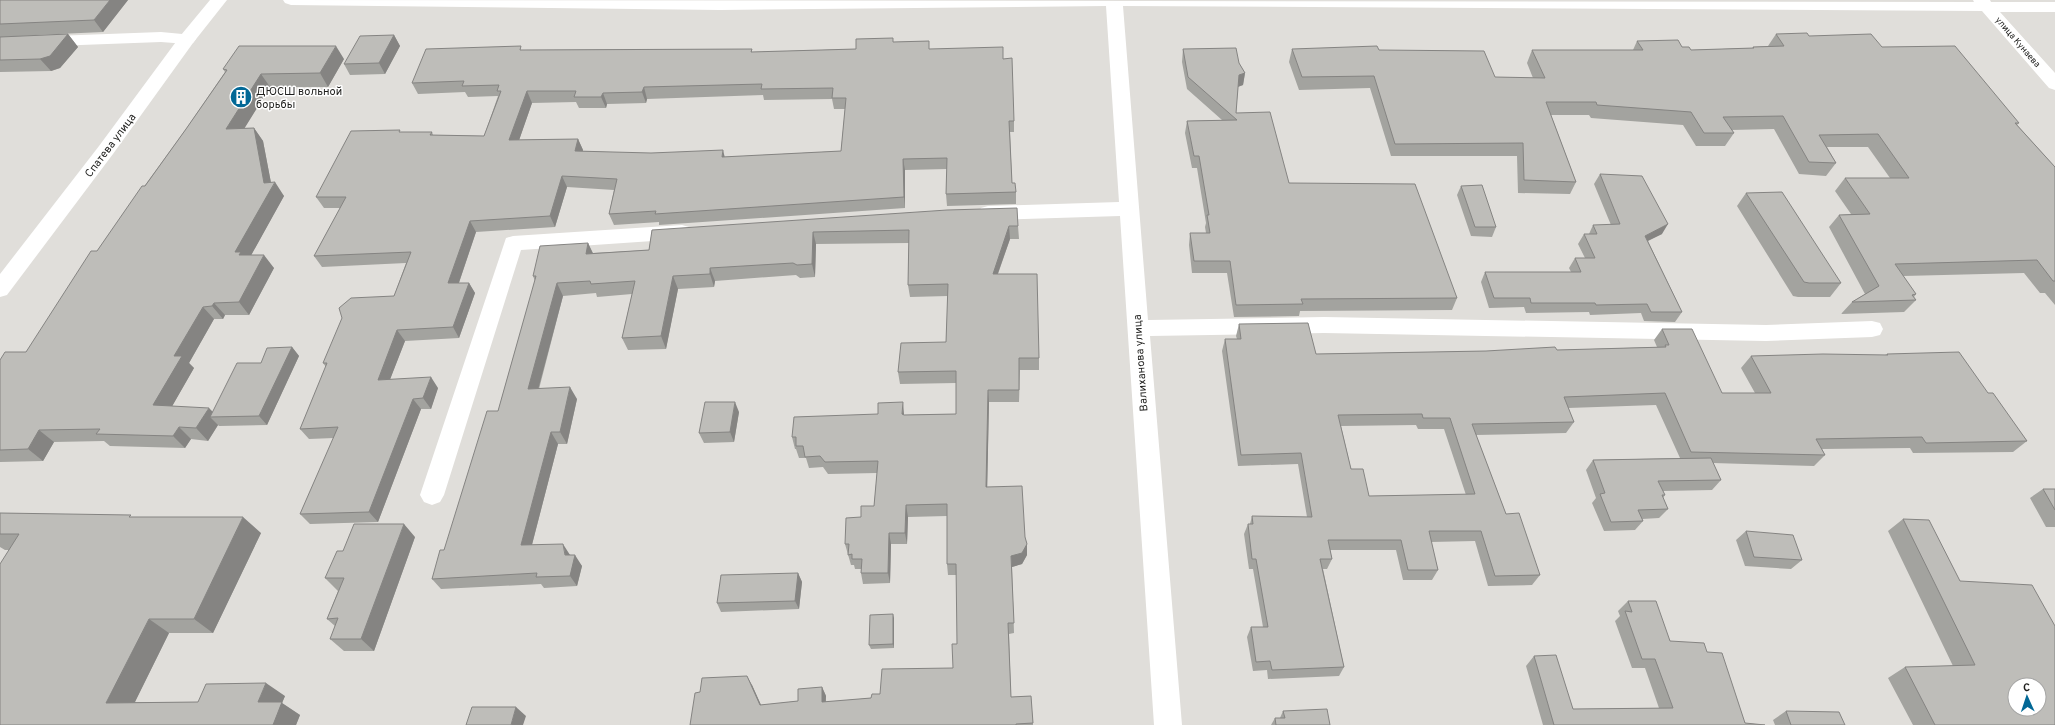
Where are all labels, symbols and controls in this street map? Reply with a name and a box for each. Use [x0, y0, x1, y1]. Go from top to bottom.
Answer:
street label: улица Кунаева [1993, 15, 2043, 70]
building icon: ДЮСШ вольной борьбы [228, 84, 254, 110]
place label: ДЮСШ вольной борьбы [256, 85, 342, 112]
street label: Спатева улица [82, 111, 140, 180]
street label: Валиханова улица [1131, 314, 1151, 412]
north arrow [2007, 677, 2047, 717]
text: С [2023, 681, 2030, 695]

